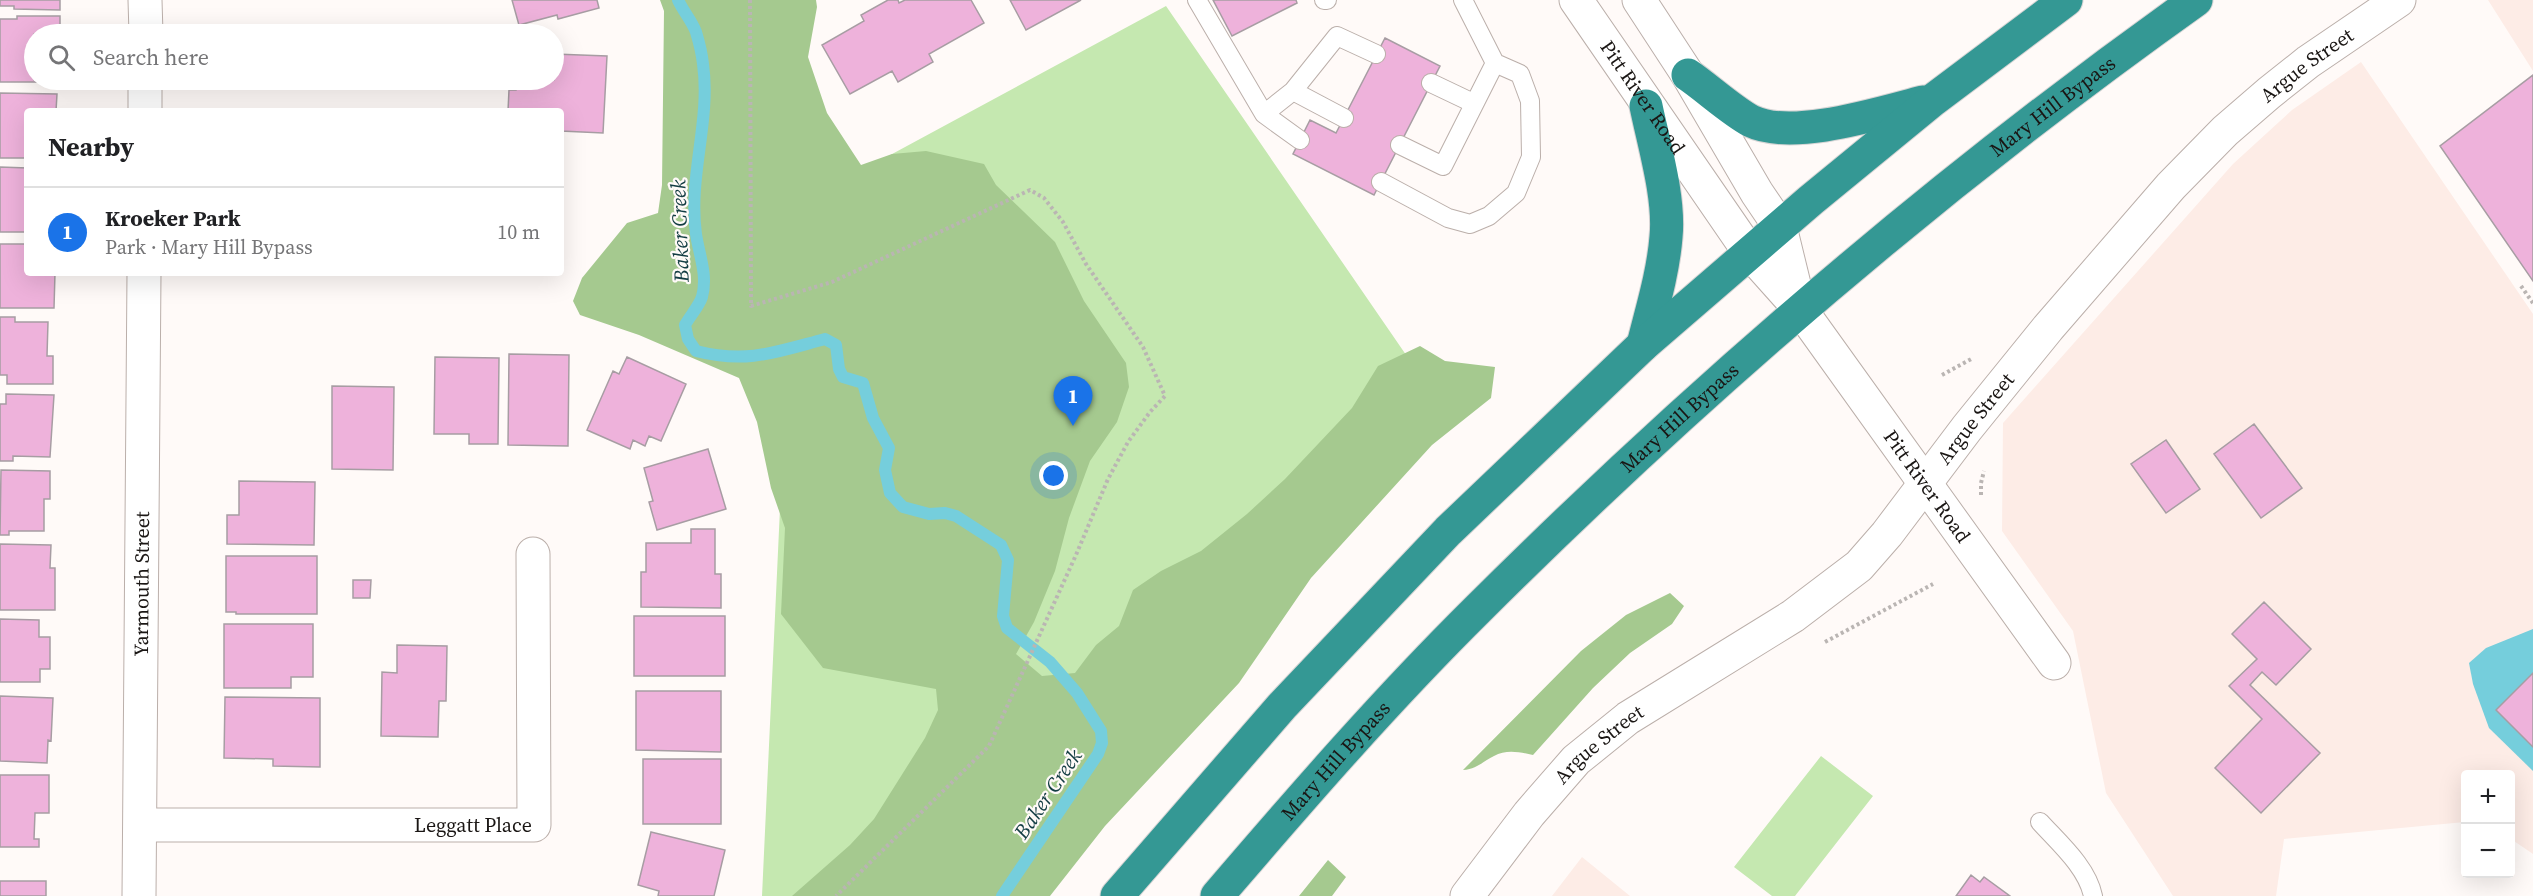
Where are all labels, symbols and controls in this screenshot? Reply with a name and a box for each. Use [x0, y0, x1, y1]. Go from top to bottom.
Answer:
street label: Argue Street [2254, 21, 2359, 109]
search box [24, 24, 564, 90]
street label: Pitt River Road [1594, 35, 1692, 160]
icon: search [45, 41, 78, 74]
text: Search here [93, 42, 209, 72]
street label: Mary Hill Bypass [1984, 49, 2121, 163]
text: Nearby [48, 129, 134, 165]
water label: Baker Creek [663, 179, 696, 284]
text: Kroeker Park [105, 203, 241, 233]
text: 1 [62, 218, 73, 246]
text: 10 m [497, 218, 540, 246]
text: Park · Mary Hill Bypass [105, 233, 313, 261]
street label: Mary Hill Bypass [1614, 356, 1745, 479]
street label: Argue Street [1930, 366, 2021, 470]
pin: 1 [1054, 376, 1092, 426]
street label: Pitt River Road [1877, 424, 1978, 549]
your location [1039, 461, 1068, 490]
street label: Yarmouth Street [127, 511, 156, 657]
street label: Mary Hill Bypass [1275, 695, 1396, 826]
street label: Argue Street [1547, 698, 1649, 790]
water label: Baker Creek [1006, 743, 1088, 845]
map controls [2461, 770, 2515, 878]
button: + [2461, 770, 2515, 824]
street label: Leggatt Place [414, 811, 532, 839]
button: − [2461, 824, 2515, 878]

